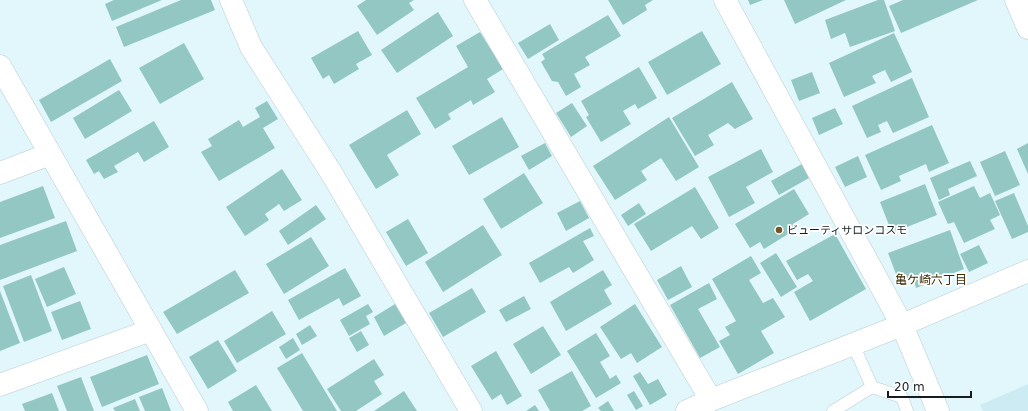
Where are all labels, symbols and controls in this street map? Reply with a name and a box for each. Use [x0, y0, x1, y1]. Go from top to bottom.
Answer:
place label: ビューティサロンコスモ [787, 224, 907, 237]
marker: ビューティサロンコスモ [774, 225, 784, 235]
district label: 亀ケ崎六丁目 [895, 273, 967, 287]
scale bar [888, 373, 971, 399]
text: 20 m [894, 380, 925, 394]

